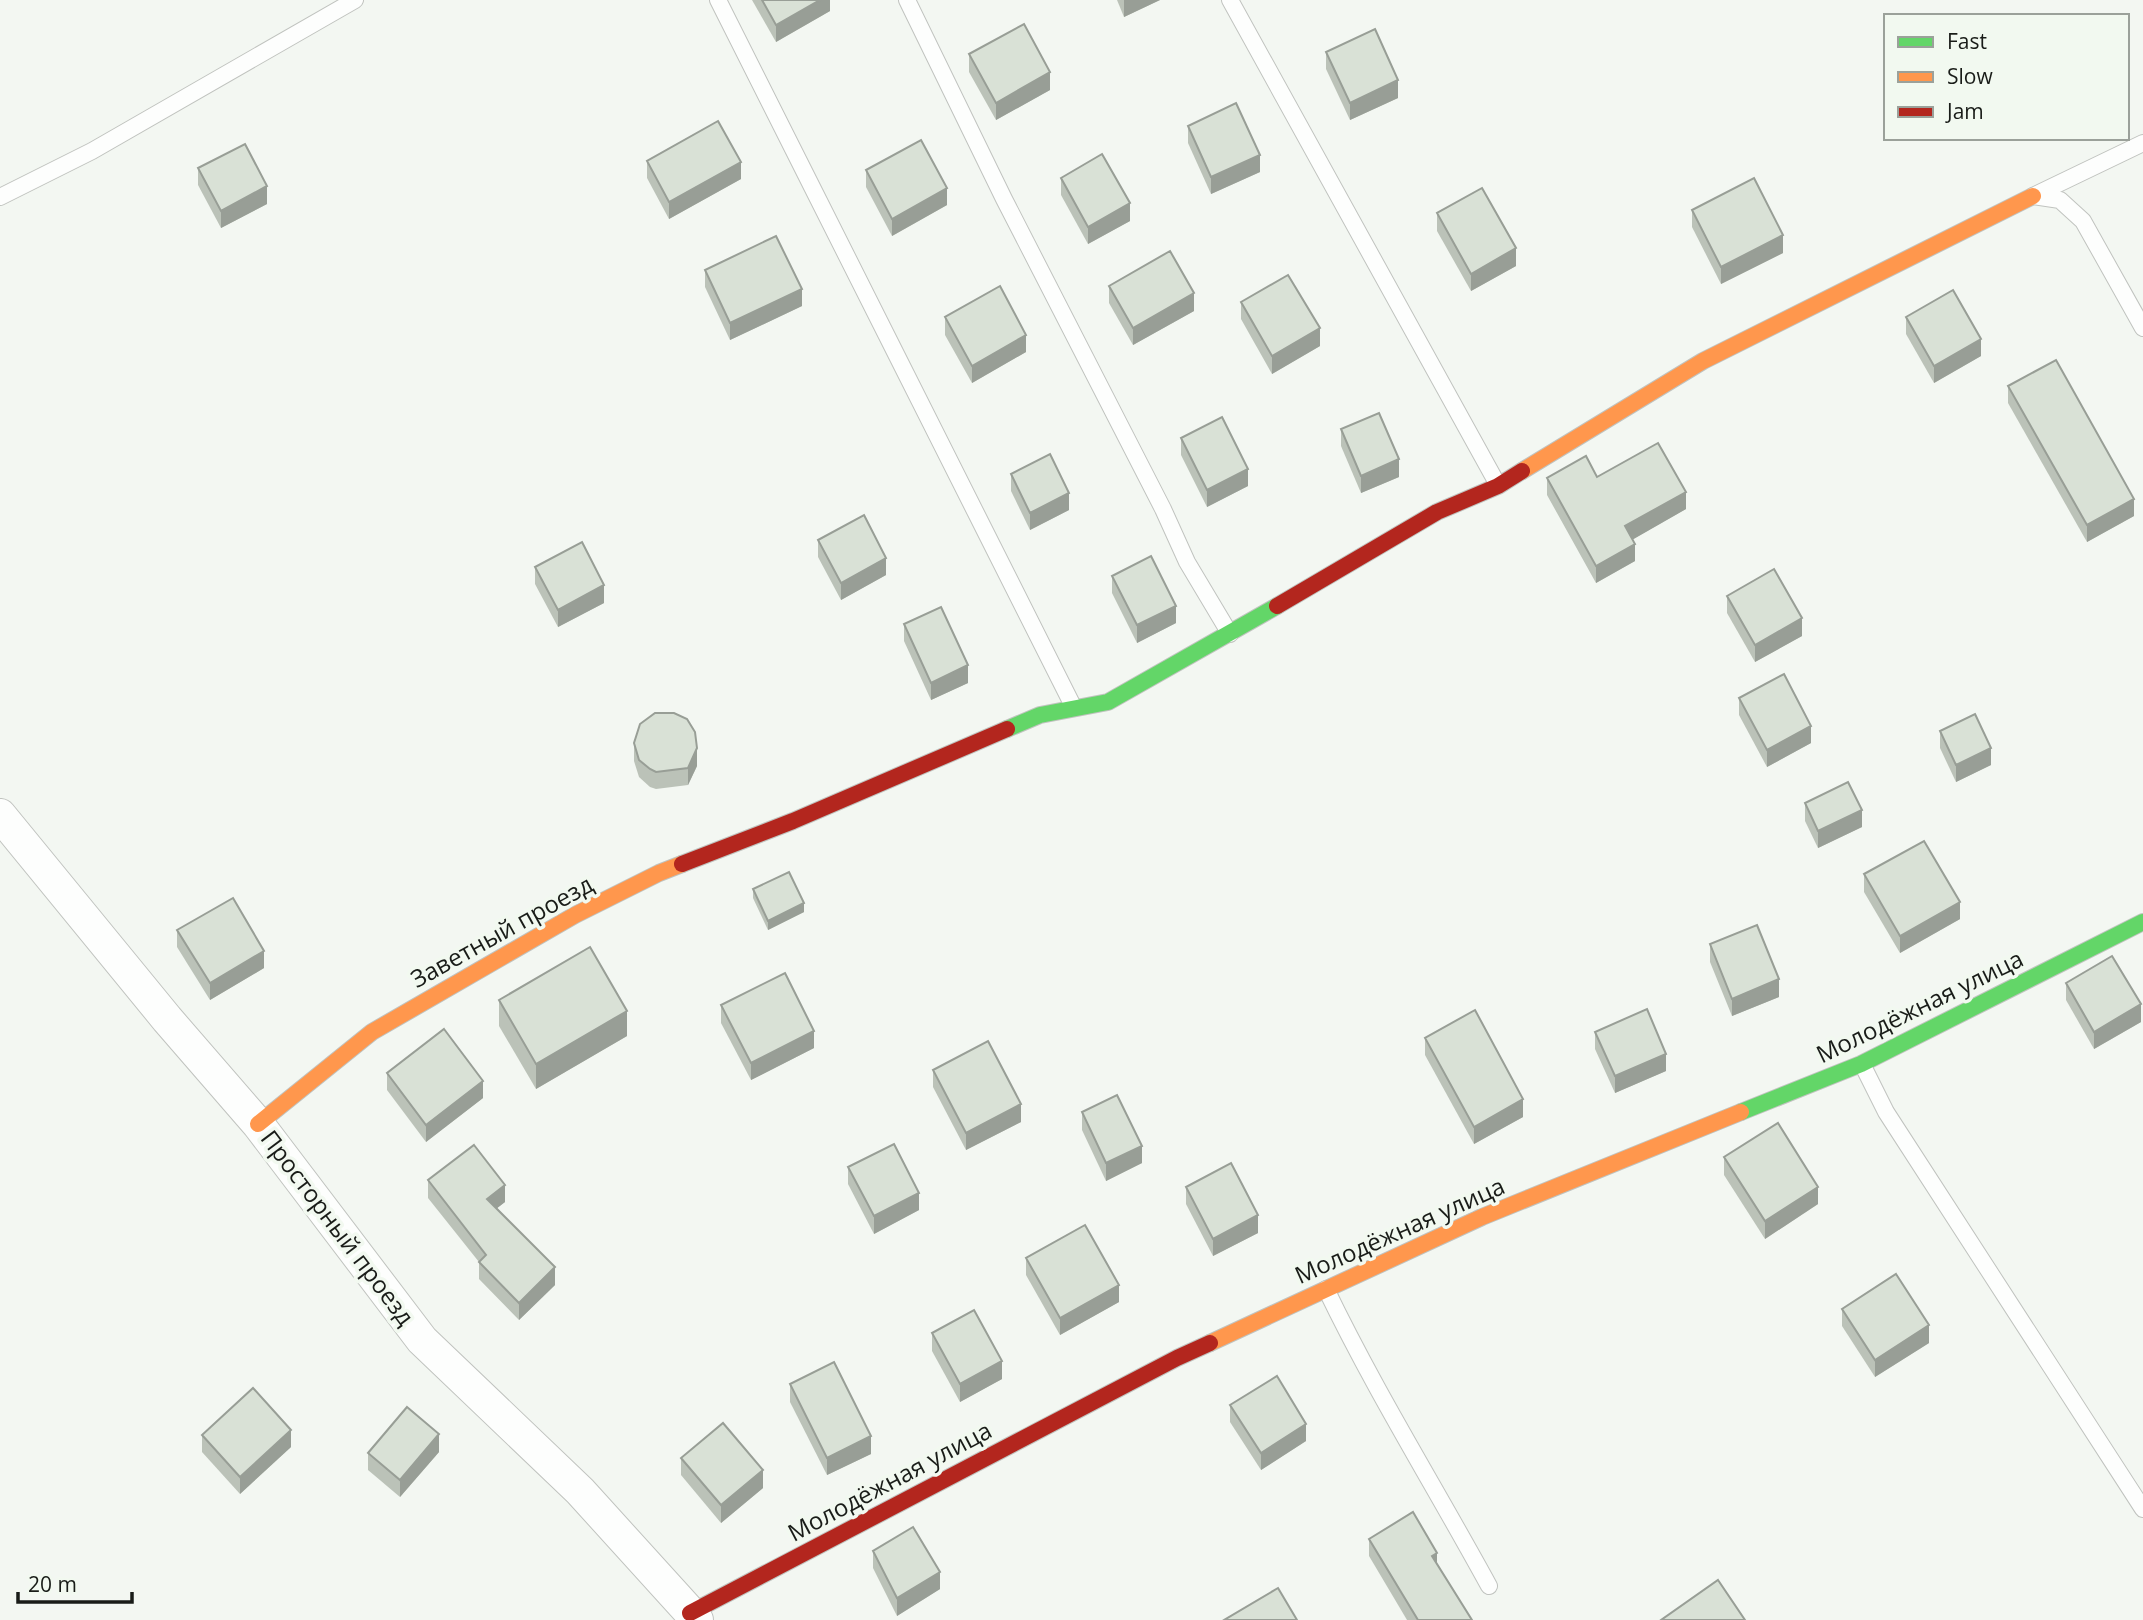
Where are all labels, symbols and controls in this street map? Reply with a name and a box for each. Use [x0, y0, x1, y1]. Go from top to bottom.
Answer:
legend [1884, 14, 2129, 140]
text: Fast [1947, 27, 1987, 55]
text: Slow [1947, 62, 1993, 90]
text: Jam [1945, 97, 1984, 125]
street label: Заветный проезд [404, 867, 599, 995]
street label: Молодёжная улица [1810, 941, 2028, 1070]
street label: Просторный проезд [254, 1123, 423, 1332]
street label: Молодёжная улица [1289, 1168, 1510, 1291]
street label: Молодёжная улица [782, 1413, 997, 1548]
scale bar [18, 1560, 131, 1604]
text: 20 m [28, 1570, 77, 1598]

